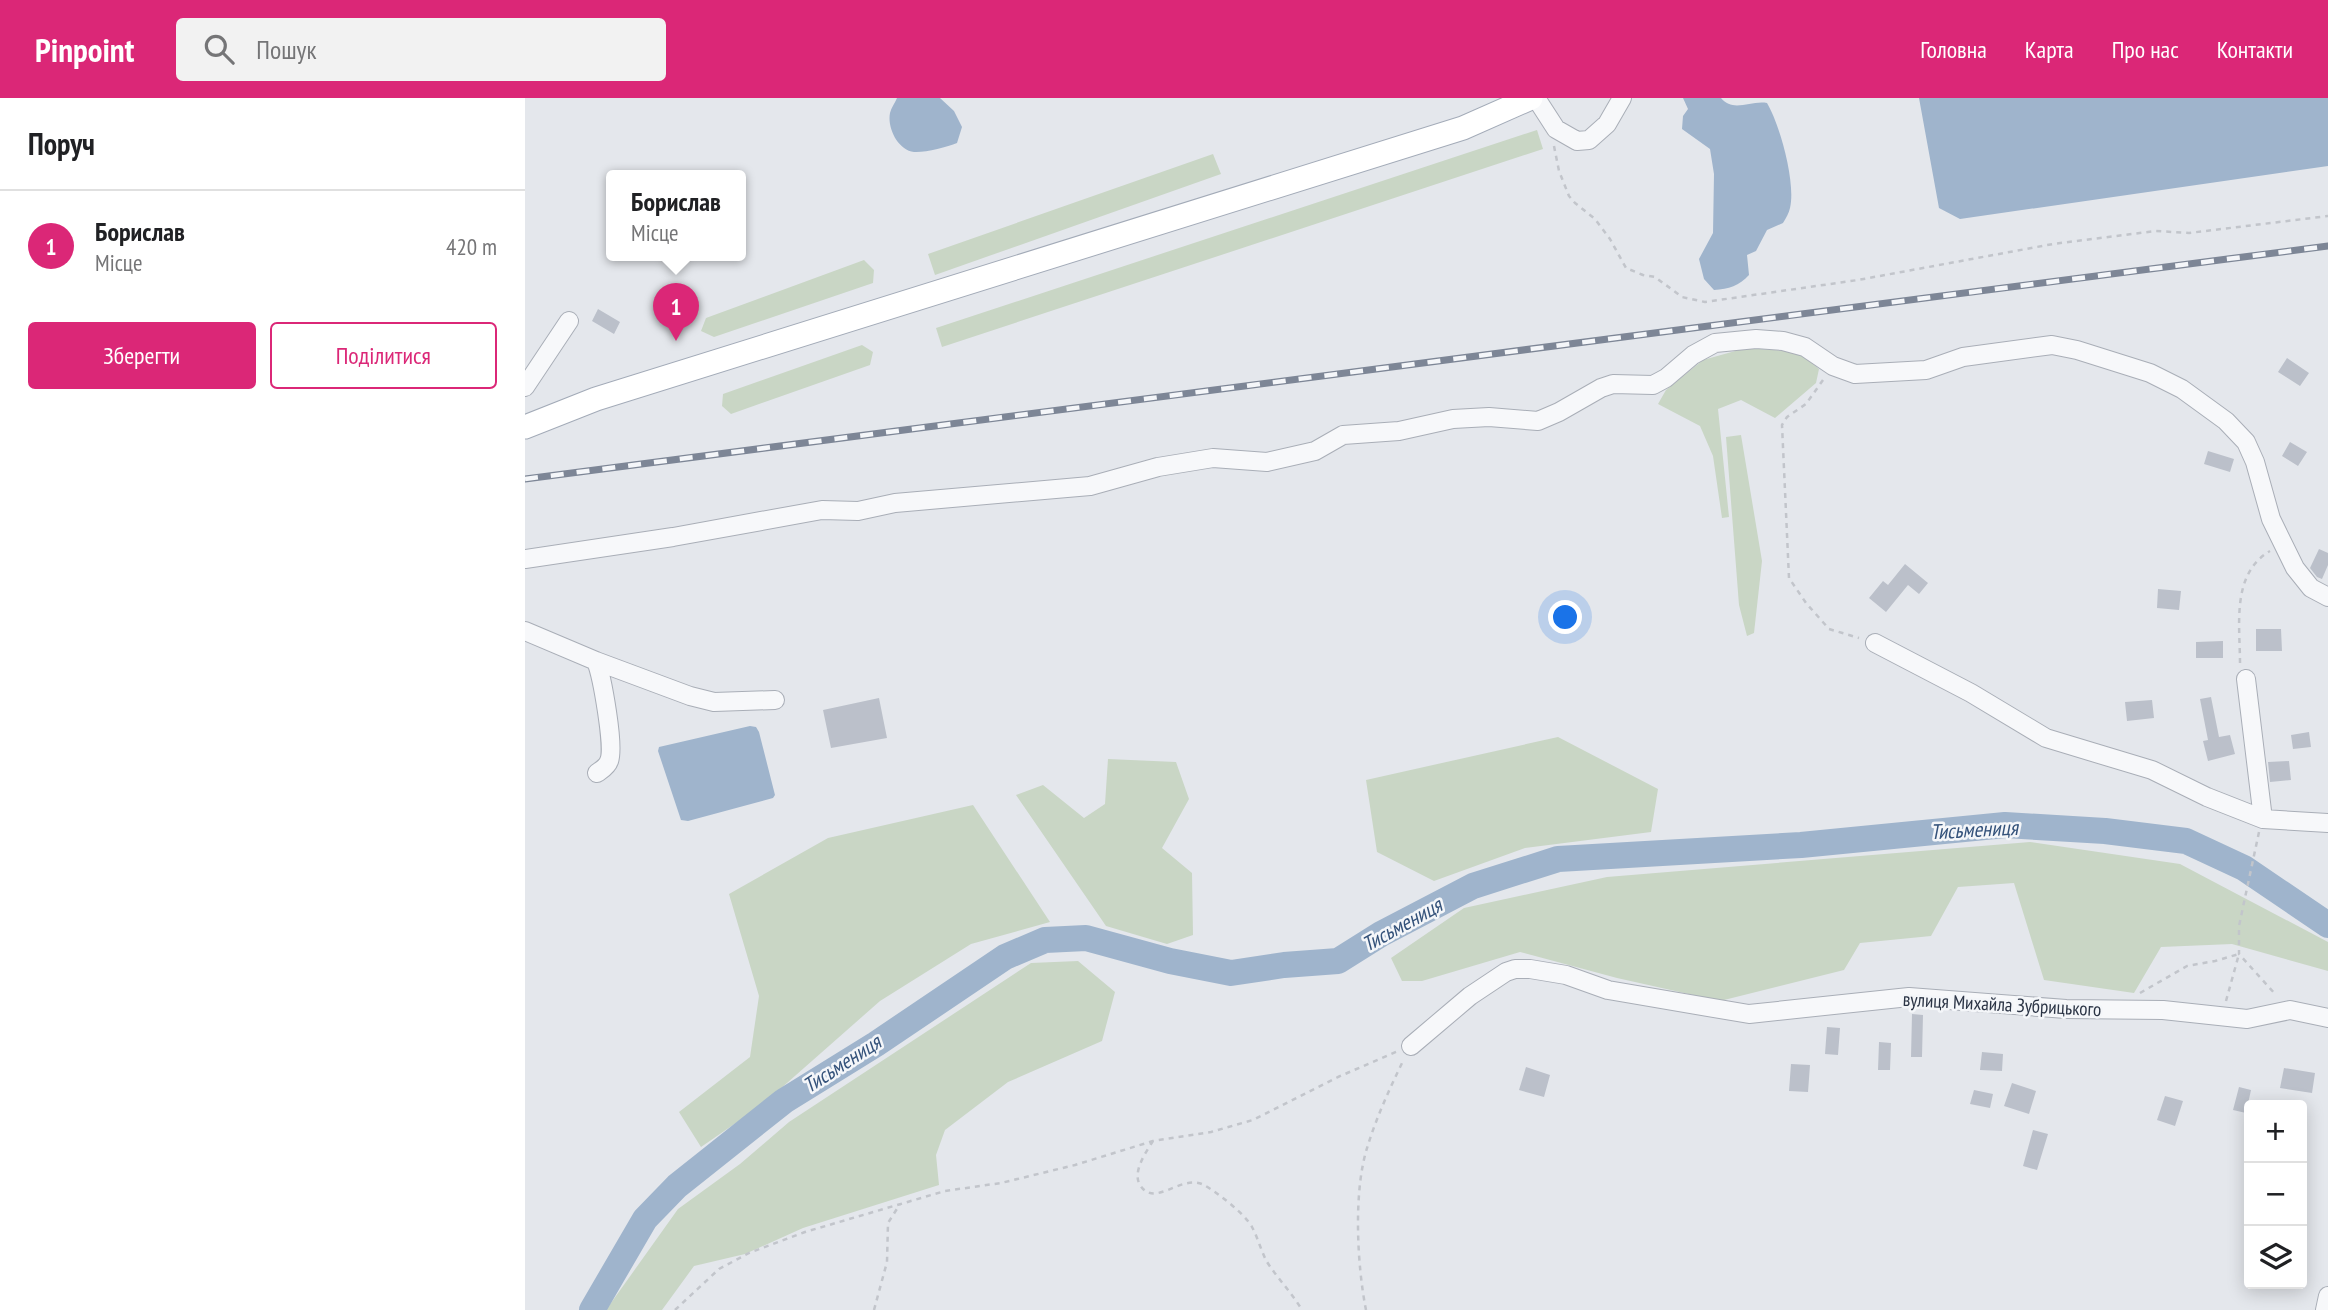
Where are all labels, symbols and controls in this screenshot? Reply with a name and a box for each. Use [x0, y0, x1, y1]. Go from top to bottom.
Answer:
search box [176, 18, 666, 81]
text: Pinpoint [35, 28, 134, 71]
icon: search [200, 30, 238, 68]
text: Пошук [256, 33, 316, 66]
text: Головна [1920, 34, 1987, 65]
text: Карта [2025, 34, 2074, 65]
text: Про нас [2112, 34, 2179, 65]
text: Контакти [2217, 34, 2293, 65]
text: Поруч [28, 124, 95, 163]
popup [606, 170, 746, 261]
text: Борислав [631, 185, 721, 218]
text: Борислав [95, 215, 185, 248]
text: Місце [631, 218, 679, 247]
text: 1 [46, 232, 57, 261]
text: 420 m [446, 232, 497, 261]
text: Місце [95, 248, 143, 277]
pin: 1 [653, 283, 699, 341]
button: Зберегти [28, 322, 256, 389]
button: Поділитися [270, 322, 497, 389]
your location [1548, 600, 1582, 634]
water label: Тисьмениця [1930, 814, 2020, 845]
water label: Тисьмениця [1357, 891, 1448, 958]
street label: вулиця Михайла Зубрицького [1902, 987, 2102, 1021]
water label: Тисьмениця [798, 1027, 887, 1099]
map controls [2244, 1100, 2307, 1289]
button: + [2244, 1100, 2307, 1163]
button: − [2244, 1163, 2307, 1226]
button: layers [2244, 1226, 2307, 1289]

